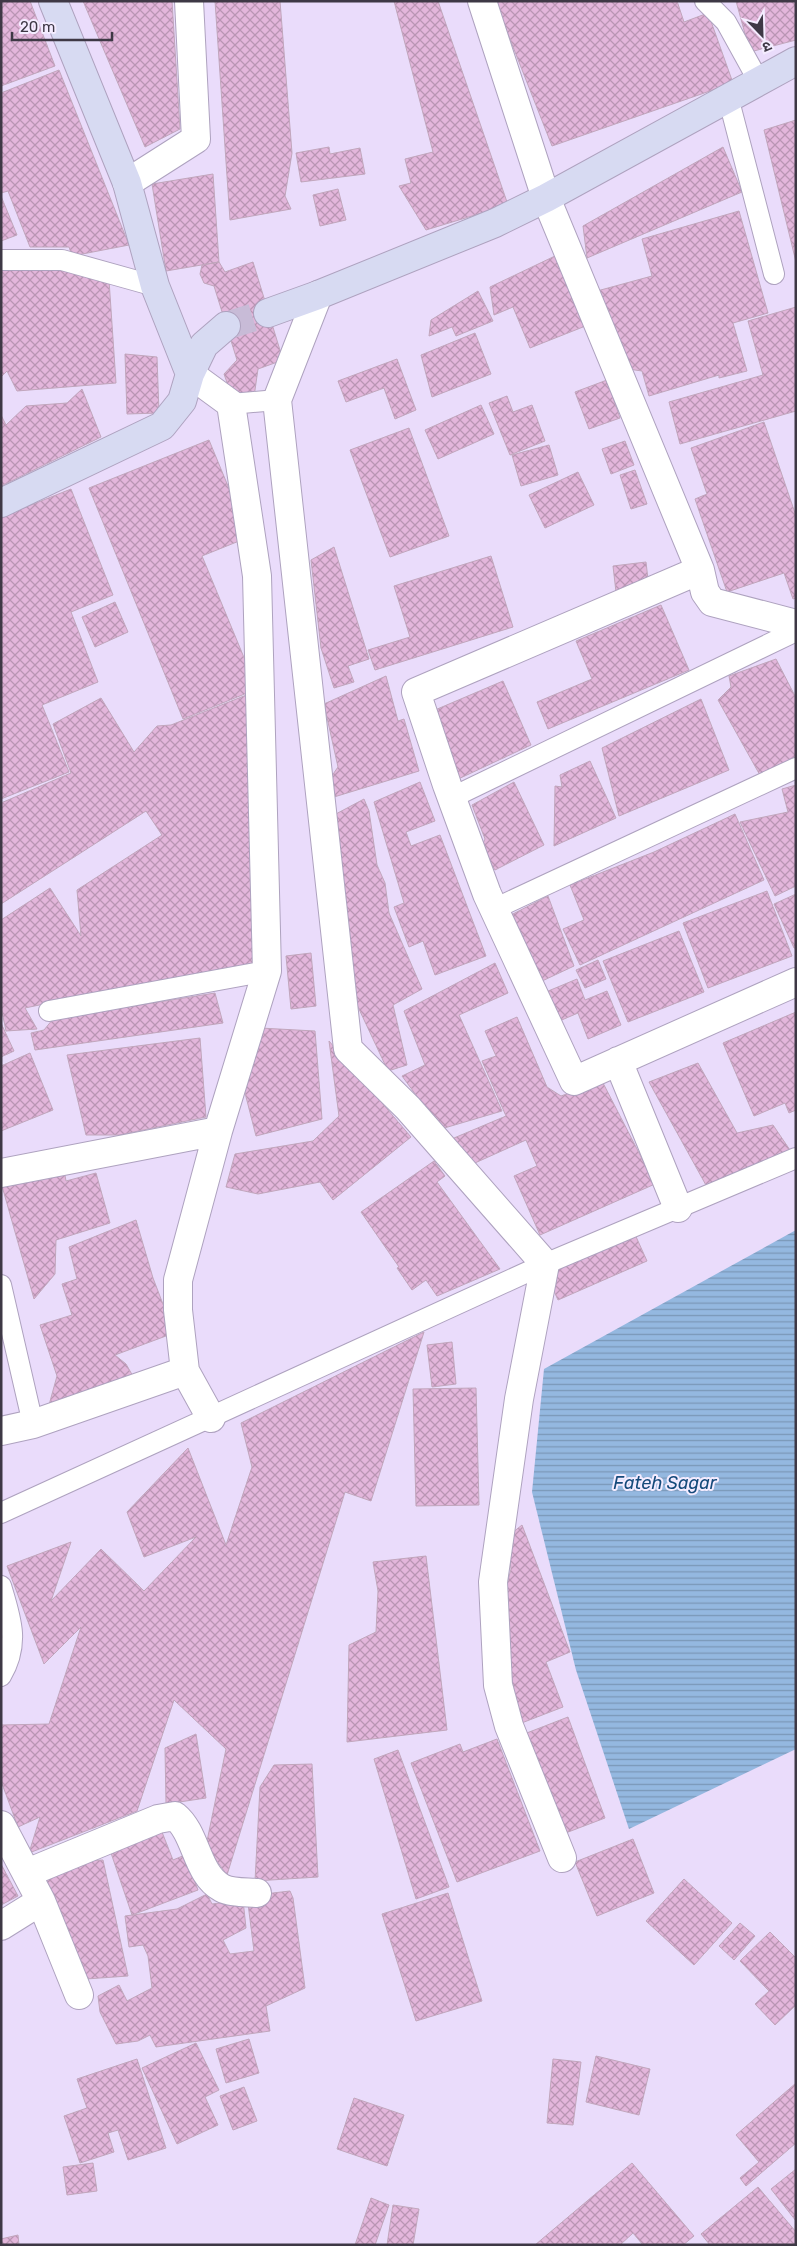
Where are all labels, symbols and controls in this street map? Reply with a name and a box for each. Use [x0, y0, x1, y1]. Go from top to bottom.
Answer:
scale bar [12, 10, 112, 42]
north arrow [737, 10, 787, 60]
text: 20 m [20, 18, 55, 36]
text: उ [759, 37, 774, 56]
water label: Fateh Sagar [613, 1472, 718, 1494]

